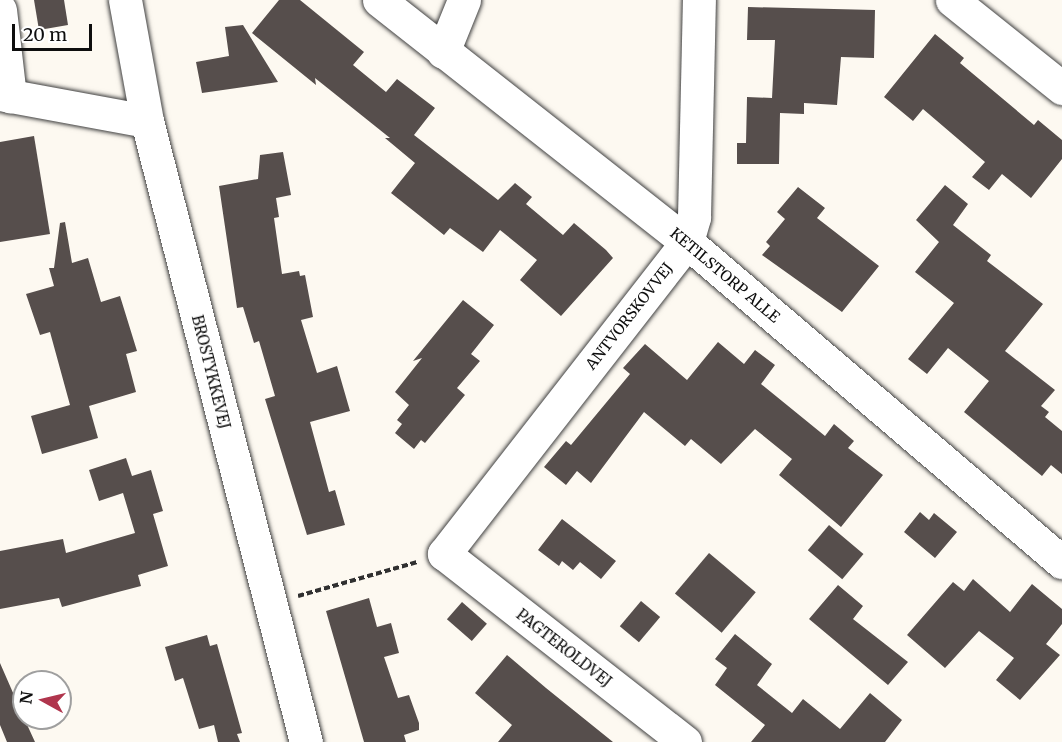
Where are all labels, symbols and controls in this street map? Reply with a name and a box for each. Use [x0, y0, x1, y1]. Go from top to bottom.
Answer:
scale bar [15, 12, 94, 50]
text: 20 m [23, 23, 67, 46]
street label: KETILSTORP ALLE [667, 224, 783, 326]
street label: ANTVORSKOVVEJ [582, 259, 676, 373]
street label: BROSTYKKEVEJ [188, 313, 234, 431]
street label: PAGTEROLDVEJ [513, 605, 615, 691]
north arrow [12, 670, 72, 730]
text: N [15, 690, 37, 705]

